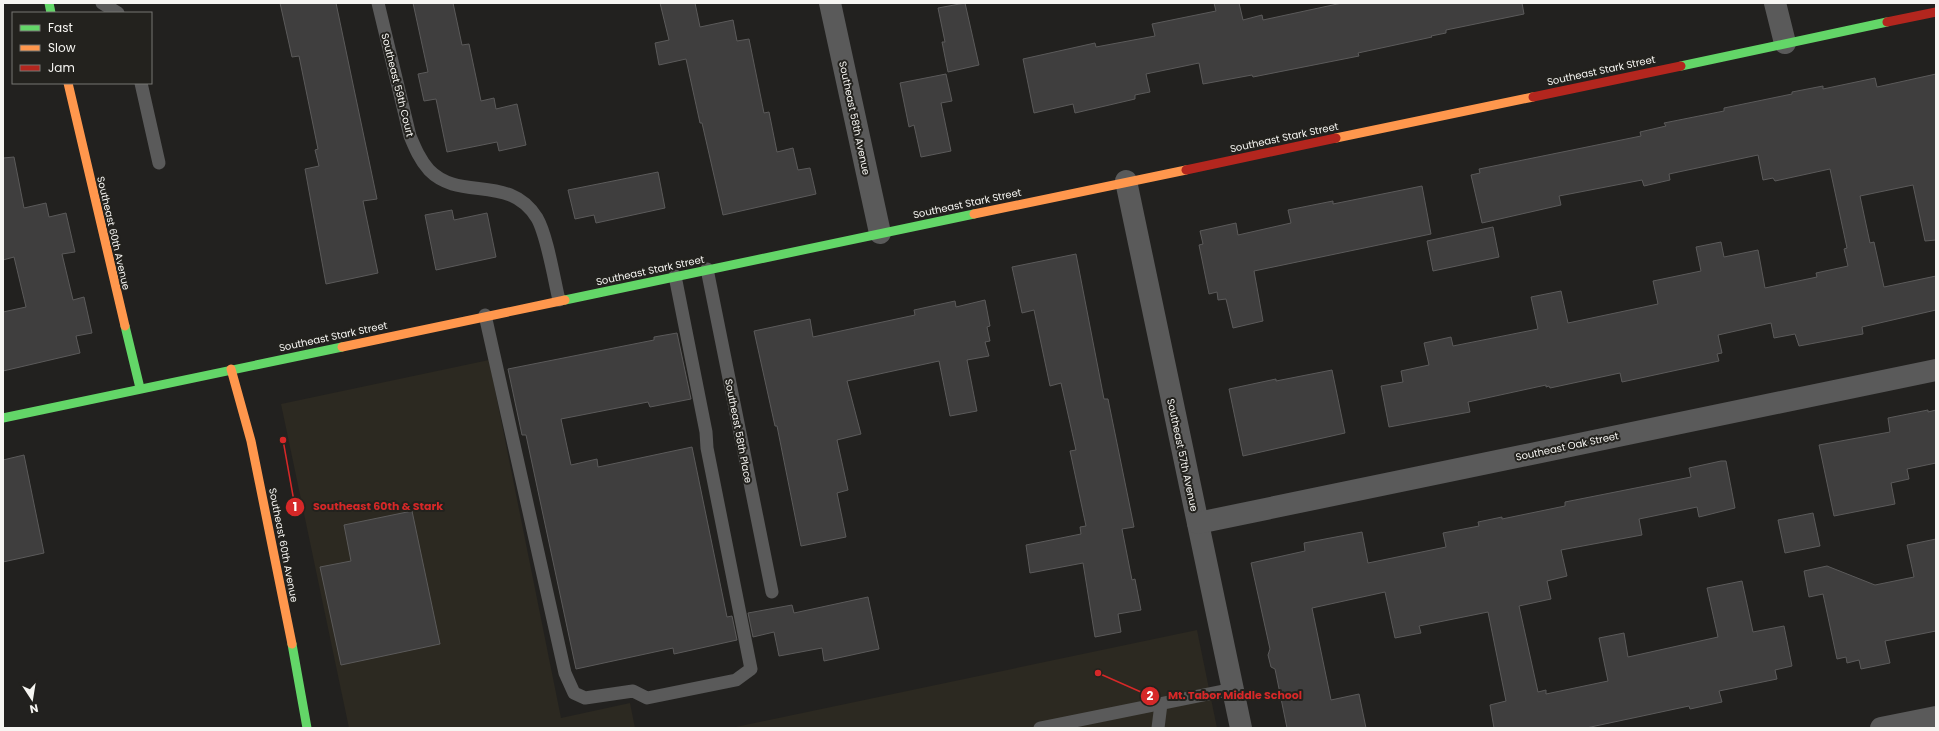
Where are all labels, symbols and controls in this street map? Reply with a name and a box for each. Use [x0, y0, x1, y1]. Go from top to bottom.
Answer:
legend [12, 12, 152, 84]
text: Fast [48, 19, 73, 36]
street label: Southeast 59th Court [377, 32, 418, 139]
text: Slow [48, 39, 76, 56]
street label: Southeast Stark Street [1546, 52, 1657, 89]
text: Jam [48, 59, 75, 76]
street label: Southeast 58th Avenue [835, 60, 874, 176]
street label: Southeast Stark Street [1229, 119, 1340, 156]
street label: Southeast 60th Avenue [93, 175, 134, 291]
street label: Southeast Stark Street [912, 185, 1023, 222]
street label: Southeast Stark Street [595, 252, 706, 289]
street label: Southeast Stark Street [278, 318, 389, 355]
street label: Southeast 58th Place [721, 378, 756, 484]
street label: Southeast 57th Avenue [1163, 397, 1202, 513]
street label: Southeast Oak Street [1514, 428, 1620, 465]
street label: Southeast 60th Avenue [265, 487, 302, 604]
callout: Southeast 60th & Stark [285, 495, 451, 518]
text: 1 [293, 498, 297, 515]
text: Southeast 60th & Stark [313, 498, 443, 514]
north arrow [12, 679, 52, 719]
callout: Mt. Tabor Middle School [1140, 684, 1311, 707]
text: 2 [1147, 687, 1154, 704]
text: Mt. Tabor Middle School [1168, 687, 1302, 703]
text: N [28, 700, 40, 717]

